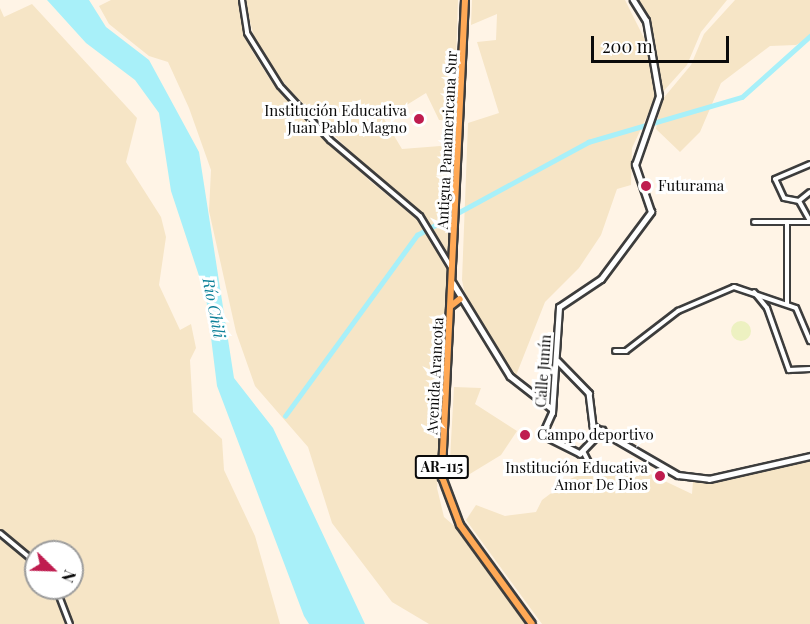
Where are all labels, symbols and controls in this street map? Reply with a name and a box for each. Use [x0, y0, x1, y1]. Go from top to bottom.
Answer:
scale bar [594, 24, 732, 62]
text: 200 m [602, 34, 653, 58]
street label: Antigua Panamericana Sur [433, 50, 461, 230]
place label: Institución Educativa Juan Pablo Magno [264, 101, 407, 136]
marker: Institución Educativa Juan Pablo Magno [412, 112, 426, 126]
place label: Futurama [658, 177, 724, 195]
marker: Futurama [639, 179, 653, 193]
water label: Río Chili [199, 276, 229, 340]
street label: Avenida Arancota [423, 316, 447, 436]
street label: Calle Junín [531, 334, 555, 408]
place label: Campo deportivo [537, 426, 654, 444]
marker: Campo deportivo [518, 428, 532, 442]
road number: AR-115 [414, 456, 470, 478]
place label: Institución Educativa Amor De Dios [505, 458, 648, 493]
marker: Institución Educativa Amor De Dios [653, 469, 667, 483]
north arrow [24, 540, 84, 600]
text: N [57, 567, 81, 586]

